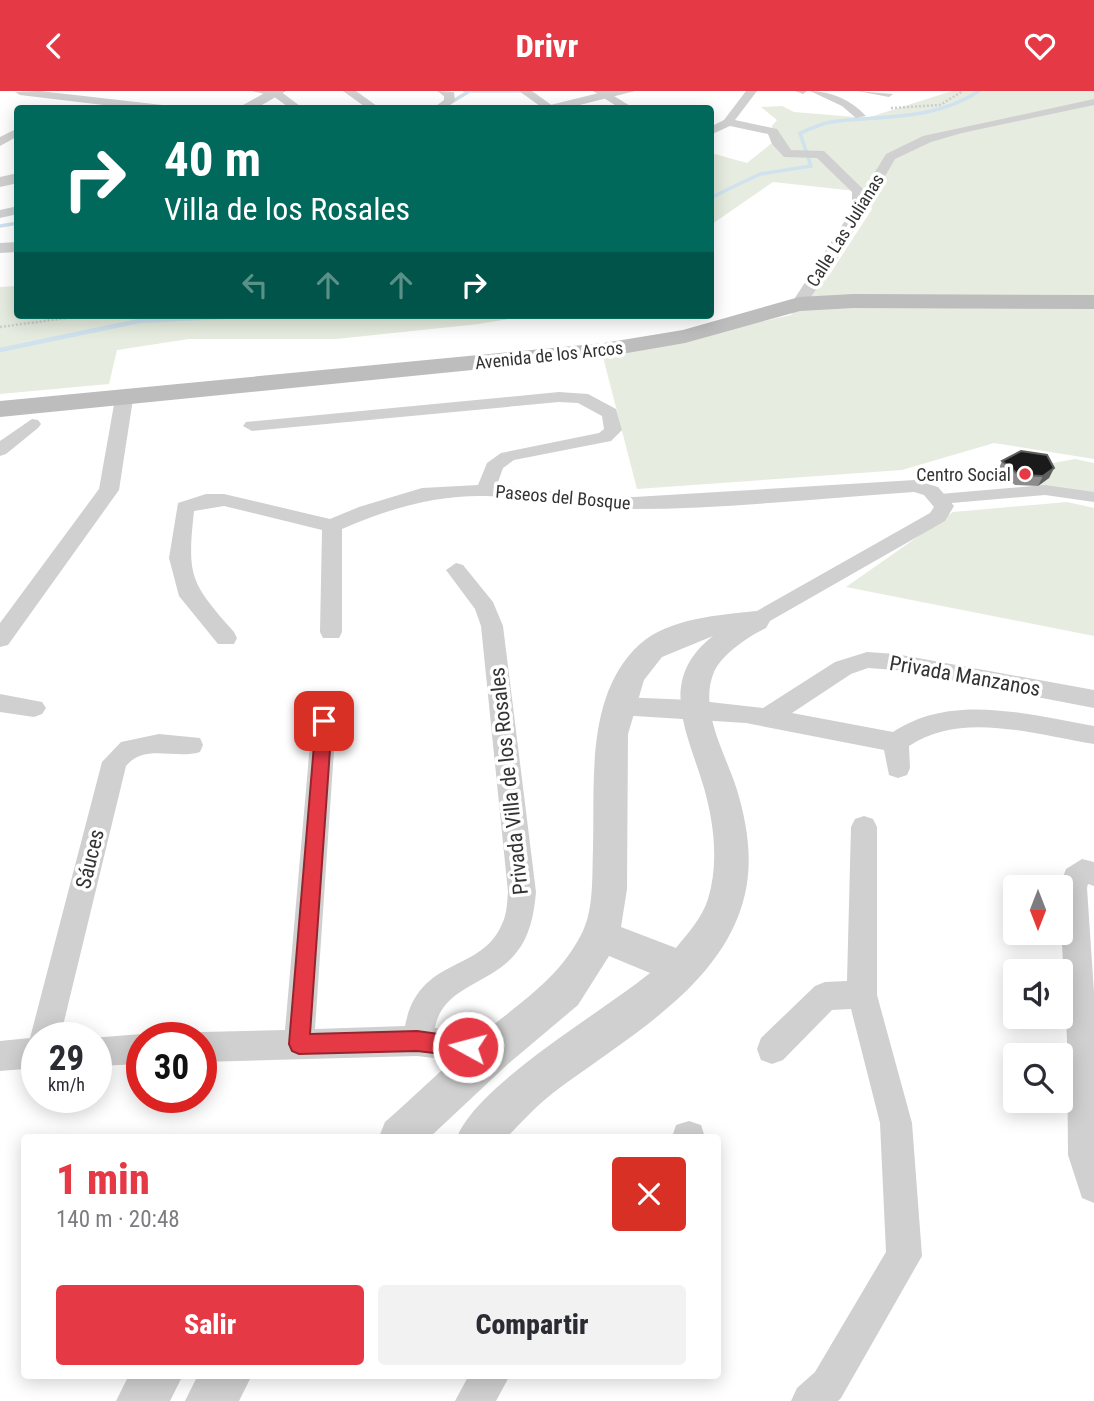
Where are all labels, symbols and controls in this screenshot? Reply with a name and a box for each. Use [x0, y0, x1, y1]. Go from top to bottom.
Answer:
icon: back [35, 27, 73, 65]
text: Drivr [516, 27, 578, 65]
icon: heart [1021, 27, 1059, 65]
text: 40 m [164, 131, 261, 188]
icon: right [49, 133, 140, 224]
street label: Calle Las Julianas [802, 170, 888, 290]
text: Villa de los Rosales [164, 190, 410, 228]
icon: left [236, 266, 274, 304]
icon: ahead [309, 266, 347, 304]
icon: ahead [382, 266, 420, 304]
icon: right [455, 266, 493, 304]
street label: Avenida de los Arcos [474, 337, 624, 373]
place label: Centro Social [916, 464, 1011, 485]
marker: Centro Social [1017, 466, 1033, 482]
street label: Paseos del Bosque [495, 481, 631, 513]
street label: Privada Manzanos [888, 651, 1042, 701]
street label: Privada Villa de los Rosales [485, 666, 533, 896]
pin [294, 691, 354, 751]
icon: arrive [305, 702, 343, 740]
street label: Sáuces [71, 827, 109, 891]
north arrow [1003, 875, 1073, 945]
map controls [1003, 875, 1073, 1113]
button: sound [1003, 959, 1073, 1029]
position arrow [431, 1010, 505, 1084]
speed limit sign: 30 [126, 1022, 217, 1113]
text: 29 [49, 1038, 84, 1079]
button: search [1003, 1043, 1073, 1113]
text: km/h [48, 1074, 85, 1095]
text: 1 min [56, 1155, 150, 1204]
button: close [612, 1157, 686, 1231]
text: 140 m · 20:48 [56, 1206, 180, 1233]
button: Salir [56, 1285, 364, 1365]
button: Compartir [378, 1285, 686, 1365]

